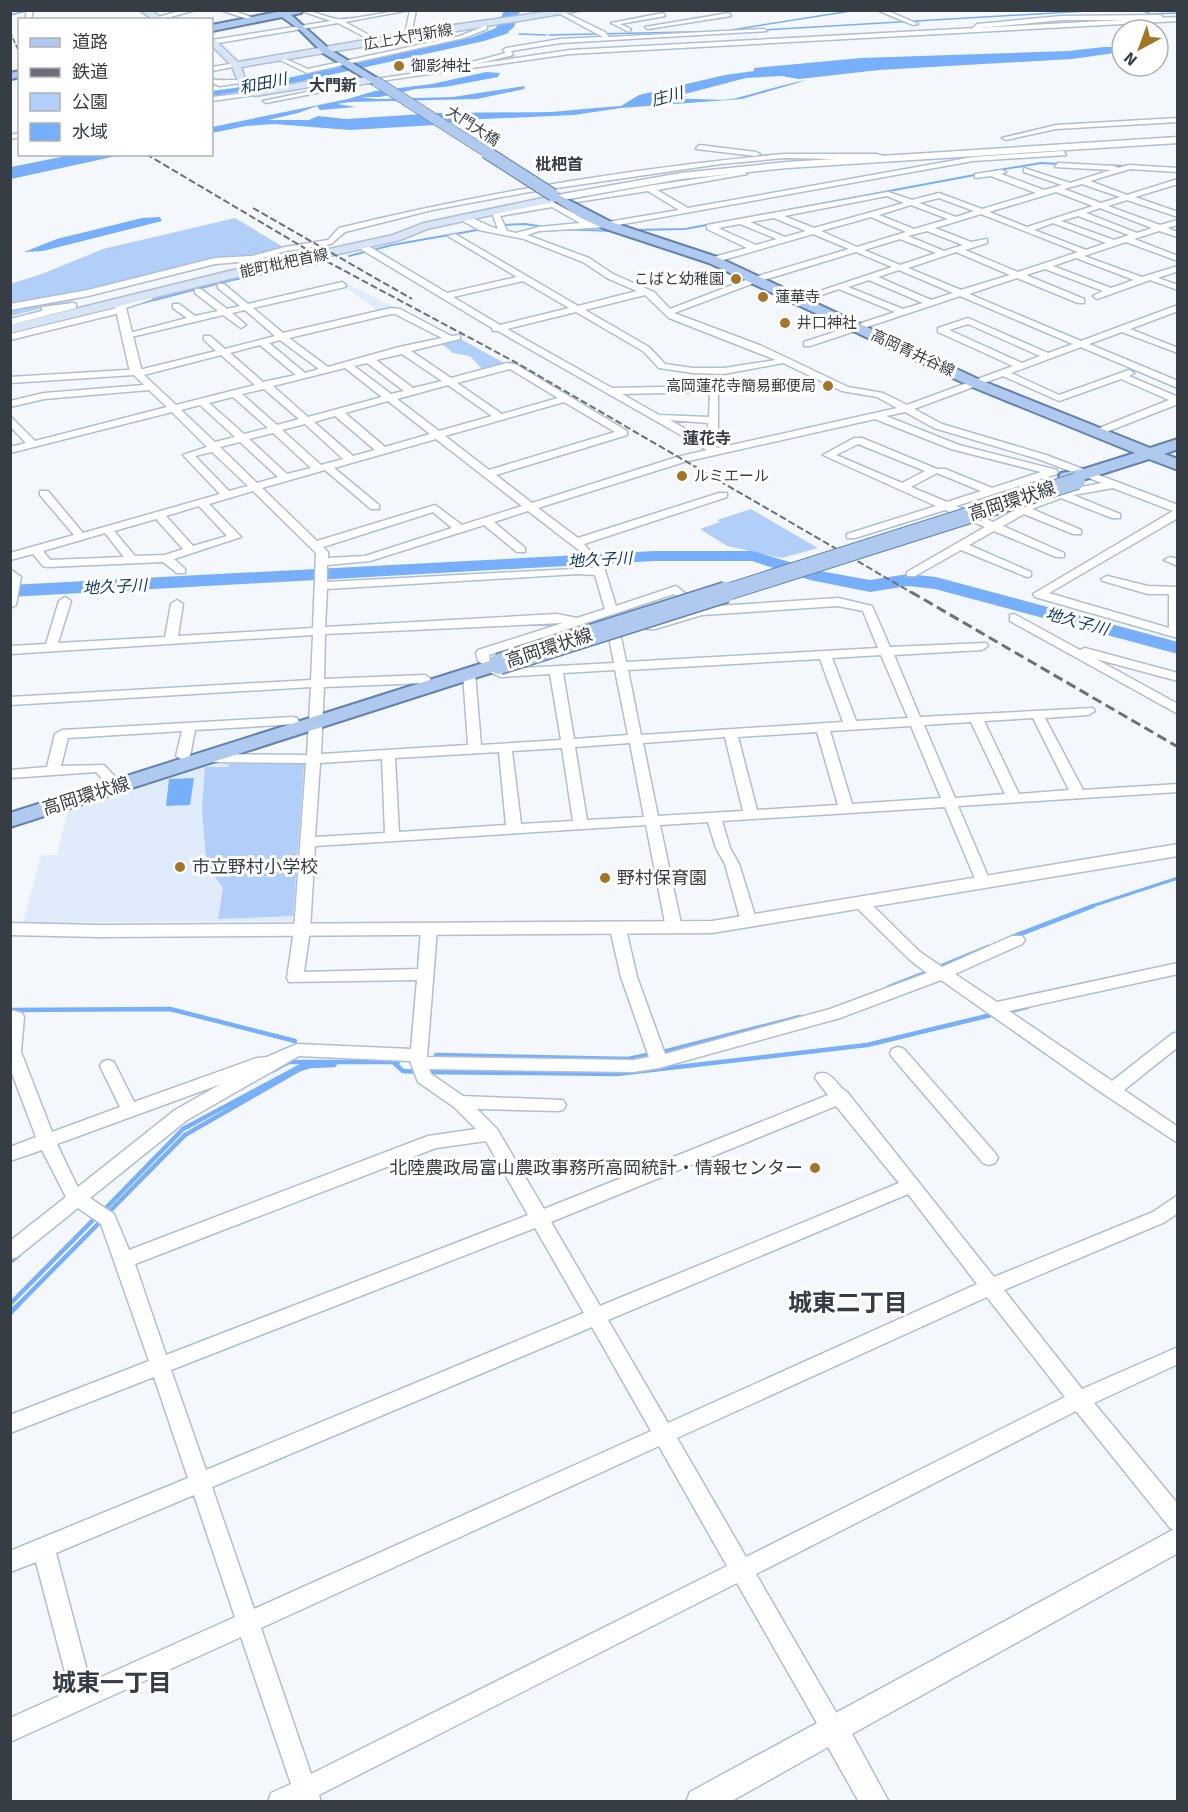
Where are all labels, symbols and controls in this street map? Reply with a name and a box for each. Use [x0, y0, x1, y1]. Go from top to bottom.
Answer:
legend [18, 18, 213, 156]
north arrow [1110, 18, 1170, 78]
street label: 広上大門新線 [362, 20, 454, 54]
text: 道路 [72, 31, 108, 53]
text: N [1120, 47, 1142, 70]
place label: 御影神社 [411, 57, 471, 75]
marker: 御影神社 [392, 59, 406, 73]
text: 鉄道 [72, 61, 108, 83]
water label: 和田川 [238, 69, 291, 99]
district label: 大門新 [309, 76, 357, 96]
water label: 庄川 [649, 83, 687, 111]
text: 公園 [72, 91, 108, 113]
street label: 大門大橋 [443, 102, 503, 150]
text: 水域 [72, 121, 108, 143]
district label: 枇杷首 [535, 155, 583, 175]
street label: 能町枇杷首線 [238, 245, 330, 281]
place label: こばと幼稚園 [634, 270, 724, 288]
marker: こばと幼稚園 [729, 272, 743, 286]
place label: 蓮華寺 [775, 288, 820, 306]
marker: 蓮華寺 [756, 290, 770, 304]
place label: 井口神社 [797, 314, 857, 332]
marker: 井口神社 [778, 316, 792, 330]
street label: 高岡青井谷線 [868, 326, 958, 380]
place label: 高岡蓮花寺簡易郵便局 [666, 377, 816, 395]
marker: 高岡蓮花寺簡易郵便局 [821, 379, 835, 393]
district label: 蓮花寺 [683, 429, 731, 449]
place label: ルミエール [694, 467, 769, 485]
marker: ルミエール [675, 469, 689, 483]
street label: 高岡環状線 [966, 477, 1058, 525]
water label: 地久子川 [568, 548, 635, 572]
water label: 地久子川 [83, 575, 150, 599]
water label: 地久子川 [1043, 604, 1112, 640]
street label: 高岡環状線 [503, 624, 595, 672]
street label: 高岡環状線 [40, 772, 132, 820]
place label: 市立野村小学校 [192, 856, 318, 878]
marker: 市立野村小学校 [173, 860, 187, 874]
place label: 野村保育園 [617, 867, 707, 889]
marker: 野村保育園 [598, 871, 612, 885]
place label: 北陸農政局富山農政事務所高岡統計・情報センター [389, 1157, 803, 1179]
marker: 北陸農政局富山農政事務所高岡統計・情報センター [808, 1161, 822, 1175]
district label: 城東二丁目 [788, 1288, 908, 1318]
district label: 城東一丁目 [52, 1668, 172, 1698]

